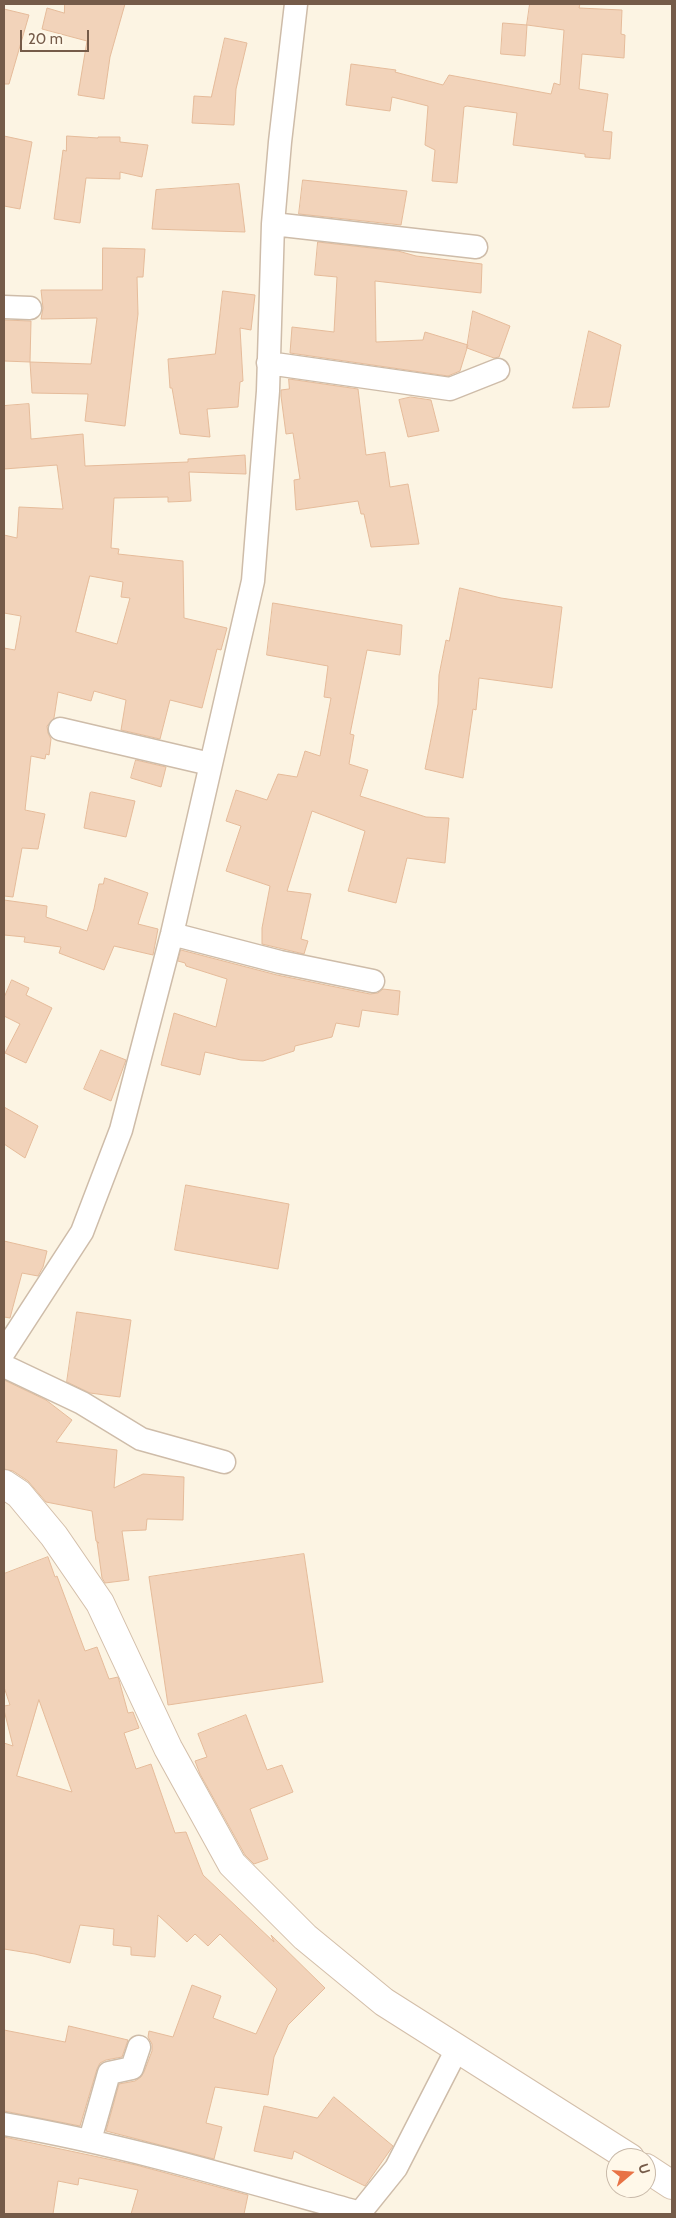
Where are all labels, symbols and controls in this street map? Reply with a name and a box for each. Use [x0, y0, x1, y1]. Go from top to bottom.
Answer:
scale bar [22, 20, 91, 52]
text: 20 m [28, 30, 63, 48]
north arrow [606, 2148, 656, 2198]
text: U [634, 2161, 654, 2176]

